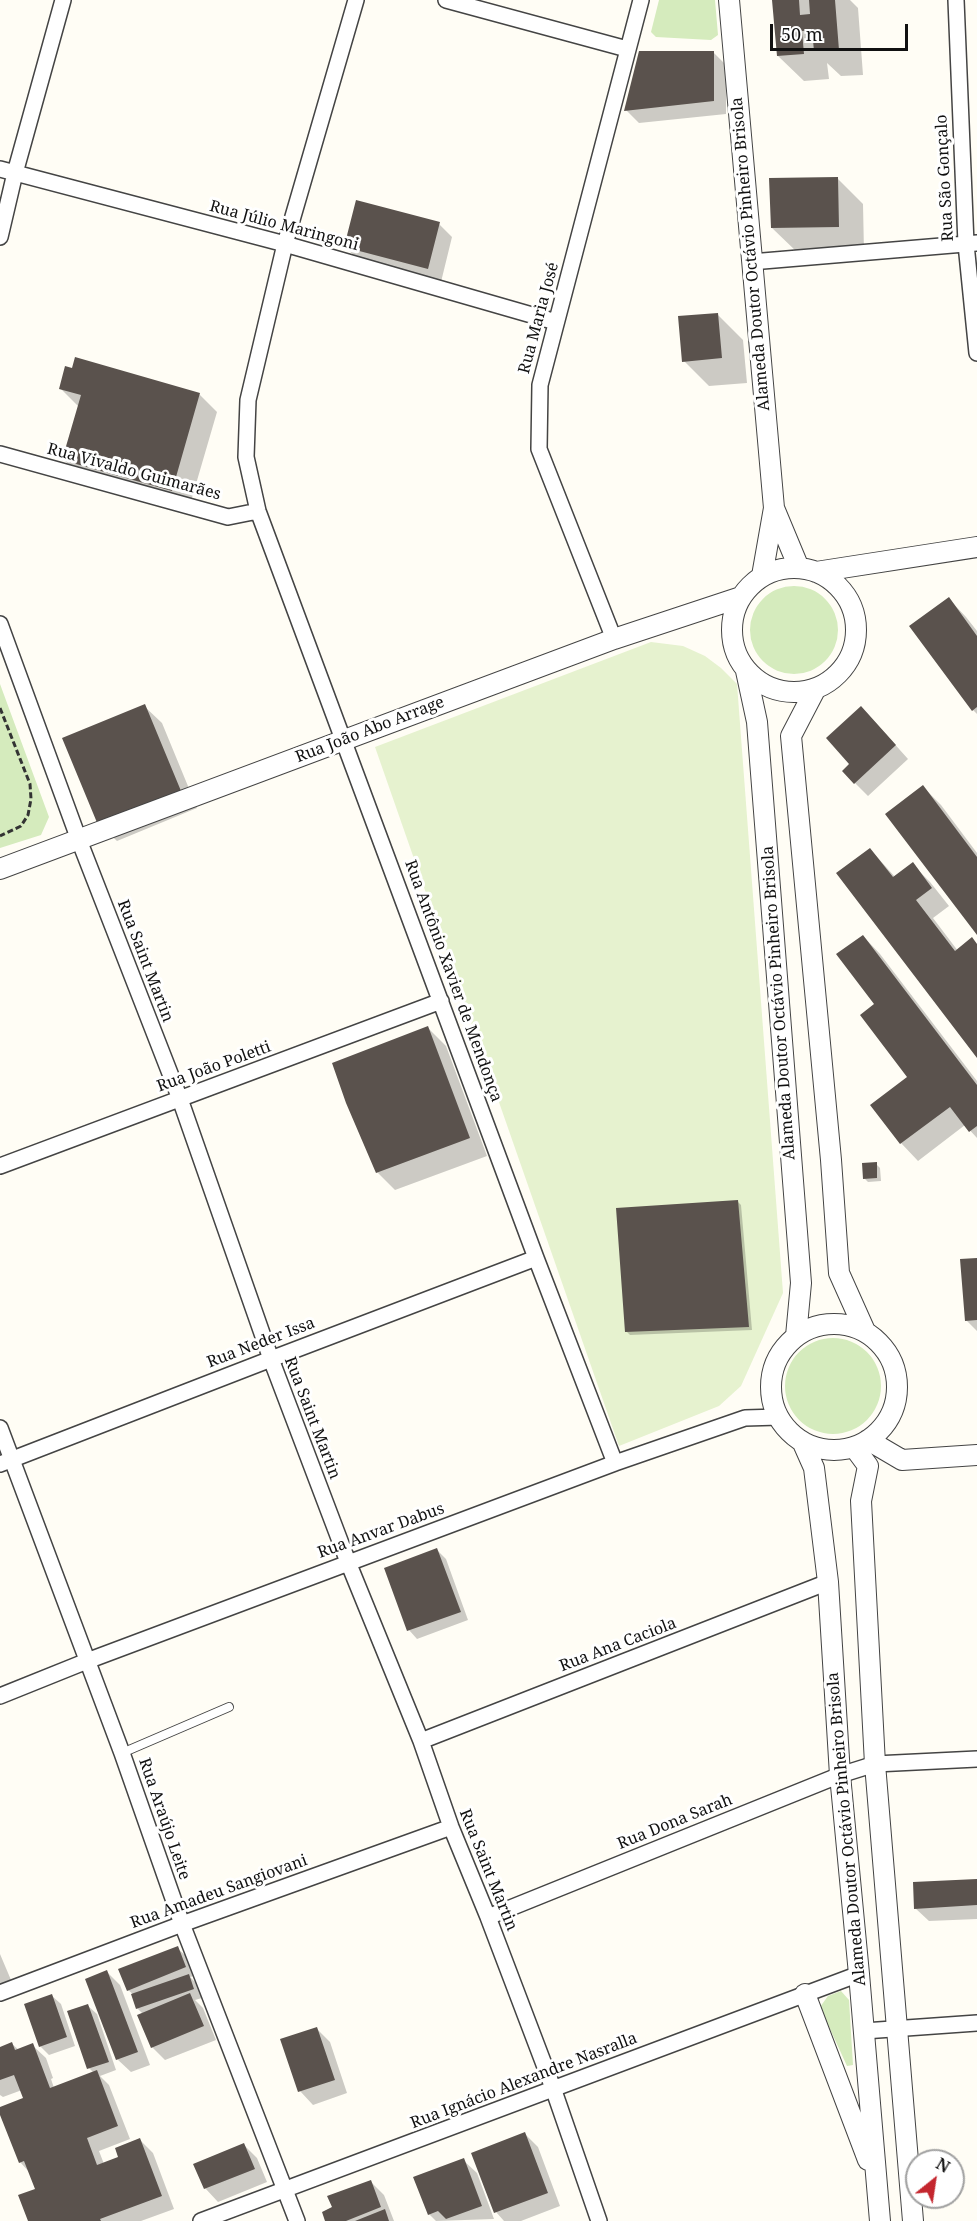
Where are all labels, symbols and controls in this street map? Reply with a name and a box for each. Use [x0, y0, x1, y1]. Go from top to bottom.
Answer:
scale bar [773, 12, 911, 50]
text: 50 m [781, 22, 823, 46]
street label: Alameda Doutor Octávio Pinheiro Brisola [728, 96, 774, 412]
street label: Rua São Gonçalo [932, 114, 958, 242]
street label: Rua Júlio Maringoni [207, 197, 361, 255]
street label: Rua Maria José [515, 260, 563, 376]
street label: Rua Vivaldo Guimarães [45, 440, 223, 504]
street label: Rua João Abo Arrage [293, 693, 447, 767]
street label: Alameda Doutor Octávio Pinheiro Brisola [758, 845, 800, 1161]
street label: Rua Antônio Xavier de Mendonça [400, 857, 506, 1105]
street label: Rua Saint Martin [113, 897, 177, 1025]
street label: Rua João Poletti [154, 1037, 274, 1097]
street label: Rua Neder Issa [204, 1314, 318, 1372]
street label: Rua Saint Martin [280, 1354, 344, 1482]
street label: Rua Anvar Dabus [315, 1499, 447, 1563]
street label: Rua Ana Caciola [557, 1614, 679, 1676]
street label: Alameda Doutor Octávio Pinheiro Brisola [824, 1671, 870, 1987]
street label: Rua Araújo Leite [134, 1756, 194, 1882]
street label: Rua Dona Sarah [615, 1790, 735, 1854]
street label: Rua Saint Martin [455, 1806, 521, 1934]
street label: Rua Amadeu Sangiovani [128, 1851, 310, 1933]
street label: Rua Ignácio Alexandre Nasralla [408, 2029, 640, 2133]
north arrow [905, 2149, 965, 2209]
text: N [932, 2152, 954, 2178]

